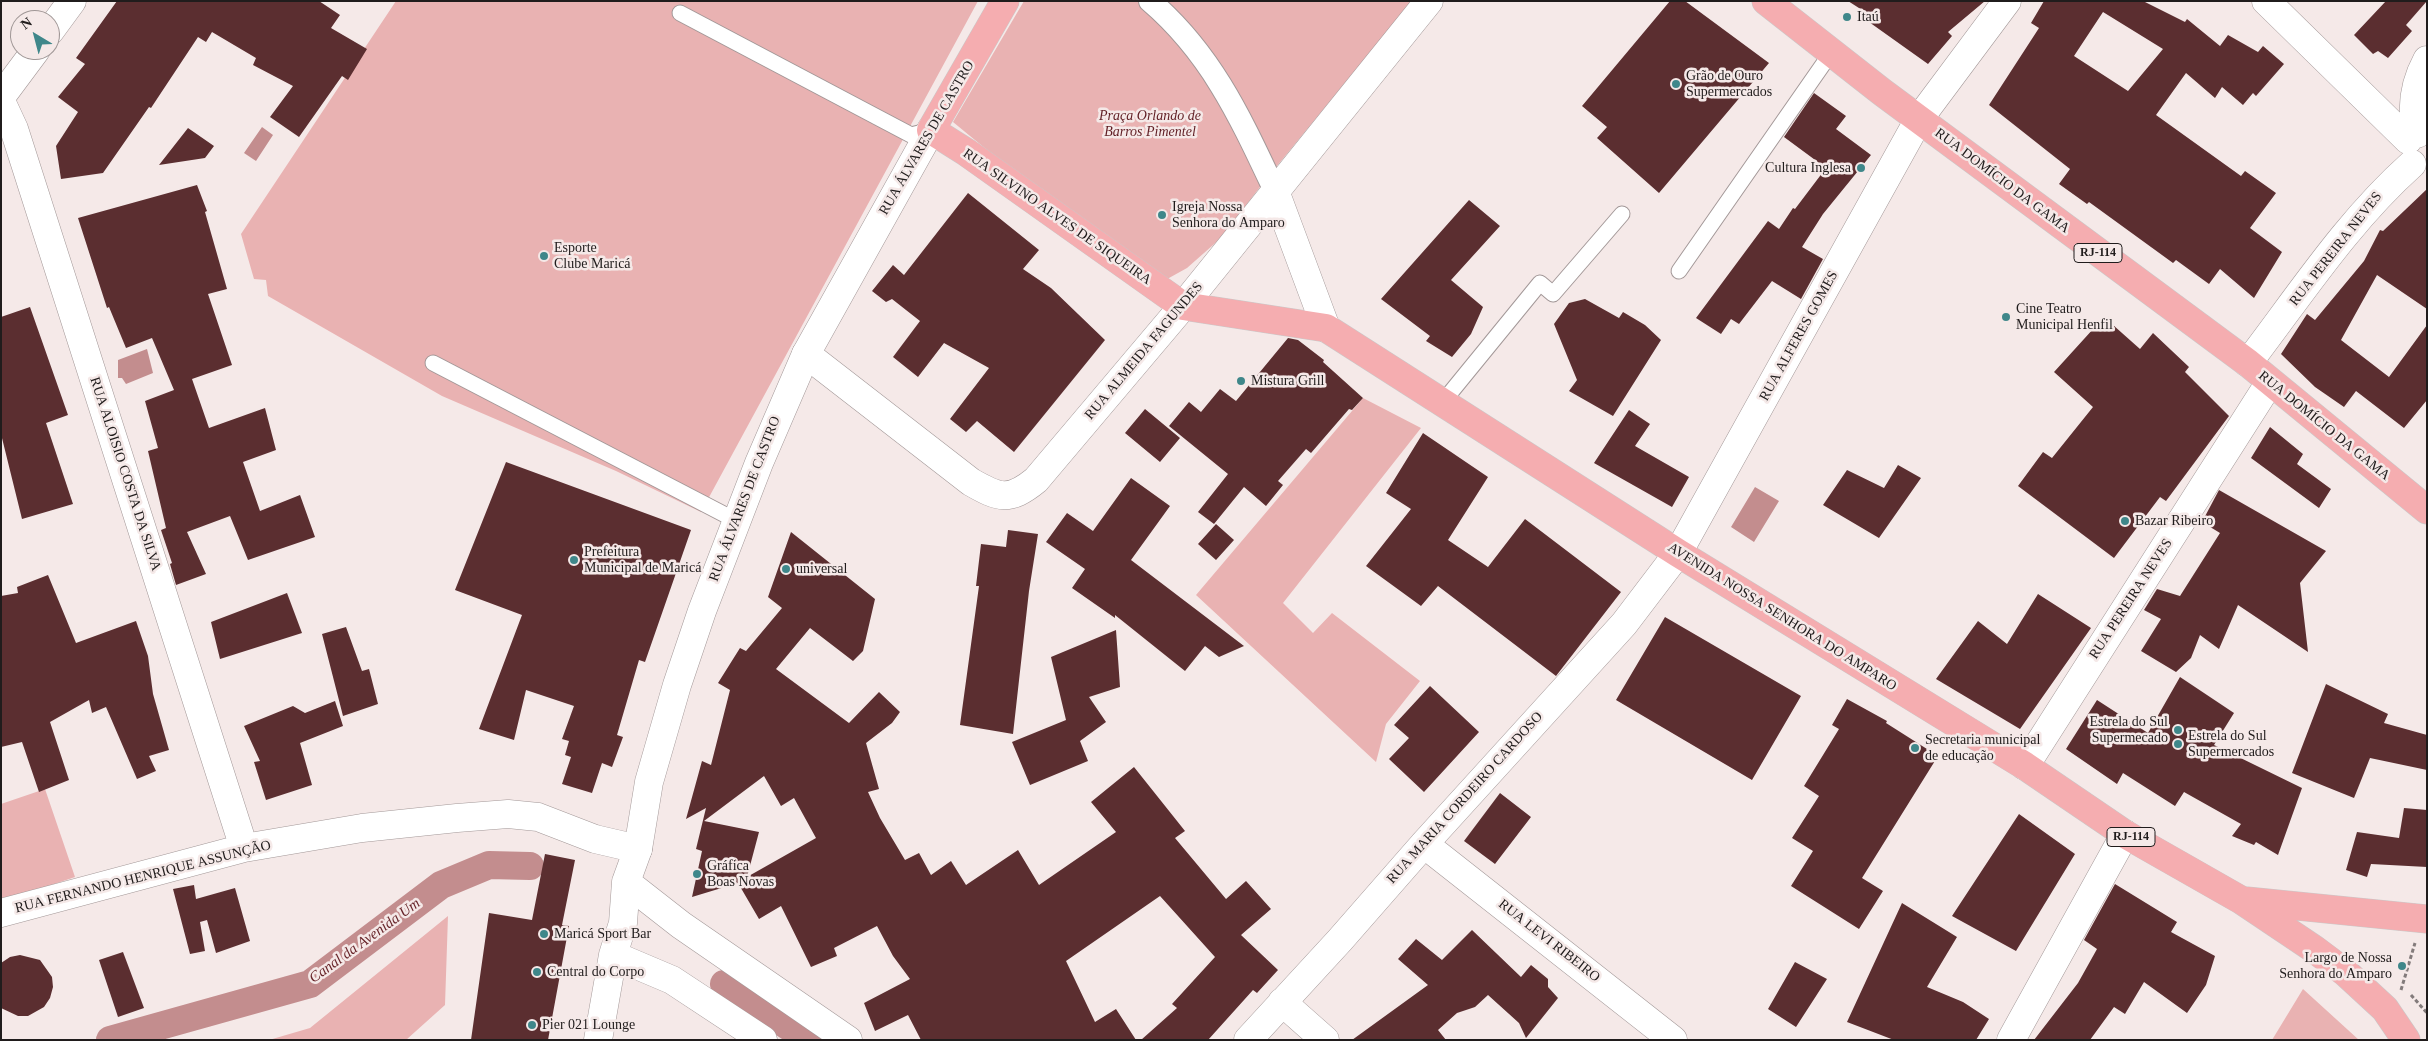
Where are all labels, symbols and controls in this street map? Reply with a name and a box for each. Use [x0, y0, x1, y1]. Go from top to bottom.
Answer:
place label: Itaú [1857, 9, 1879, 25]
north arrow [10, 10, 60, 60]
marker: Itaú [1841, 11, 1853, 23]
text: N [18, 14, 35, 32]
street label: RUA ÁLVARES DE CASTRO [876, 58, 978, 218]
place label: Grão de Ouro Supermercados [1686, 68, 1772, 100]
marker: Grão de Ouro Supermercados [1670, 78, 1682, 90]
park label: Praça Orlando de Barros Pimentel [1099, 108, 1201, 140]
street label: RUA DOMÍCIO DA GAMA [1931, 125, 2073, 237]
street label: RUA SILVINO ALVES DE SIQUEIRA [960, 145, 1154, 289]
place label: Cultura Inglesa [1765, 160, 1851, 176]
marker: Cultura Inglesa [1855, 162, 1867, 174]
street label: RUA PEREIRA NEVES [2286, 189, 2386, 309]
place label: Igreja Nossa Senhora do Amparo [1172, 199, 1285, 232]
marker: Igreja Nossa Senhora do Amparo [1156, 209, 1168, 221]
place label: Esporte Clube Maricá [554, 240, 631, 272]
road number: RJ-114 [2074, 244, 2122, 262]
marker: Esporte Clube Maricá [538, 250, 550, 262]
street label: RUA ALFERES GOMES [1756, 268, 1842, 404]
street label: RUA ALMEIDA FAGUNDES [1081, 279, 1207, 423]
place label: Cine Teatro Municipal Henfil [2016, 301, 2113, 334]
marker: Cine Teatro Municipal Henfil [2000, 311, 2012, 323]
street label: RUA DOMÍCIO DA GAMA [2255, 368, 2393, 484]
place label: Mistura Grill [1251, 373, 1324, 389]
street label: RUA ALOISIO COSTA DA SILVA [86, 375, 164, 573]
marker: Mistura Grill [1235, 375, 1247, 387]
street label: RUA ÁLVARES DE CASTRO [706, 414, 784, 584]
place label: Bazar Ribeiro [2135, 513, 2213, 529]
marker: Bazar Ribeiro [2119, 515, 2131, 527]
street label: RUA PEREIRA NEVES [2086, 536, 2176, 662]
street label: AVENIDA NOSSA SENHORA DO AMPARO [1664, 539, 1900, 695]
place label: Prefeitura Municipal de Maricá [584, 544, 701, 576]
marker: Prefeitura Municipal de Maricá [568, 554, 580, 566]
place label: universal [796, 561, 847, 577]
marker: universal [780, 563, 792, 575]
street label: RUA MARIA CORDEIRO CARDOSO [1383, 709, 1547, 887]
place label: Estrela do Sul Supermecado [2089, 714, 2168, 746]
marker: Estrela do Sul Supermecado [2172, 724, 2184, 736]
place label: Estrela do Sul Supermercados [2188, 728, 2274, 760]
place label: Secretaria municipal de educação [1925, 732, 2040, 764]
marker: Estrela do Sul Supermercados [2172, 738, 2184, 750]
marker: Secretaria municipal de educação [1909, 742, 1921, 754]
road number: RJ-114 [2107, 828, 2155, 846]
street label: RUA FERNANDO HENRIQUE ASSUNÇÃO [13, 837, 273, 917]
place label: Gráfica Boas Novas [707, 858, 774, 890]
marker: Gráfica Boas Novas [691, 868, 703, 880]
water label: Canal da Avenida Um [306, 895, 424, 987]
street label: RUA LEVI RIBEIRO [1495, 896, 1603, 986]
place label: Maricá Sport Bar [554, 926, 651, 942]
marker: Maricá Sport Bar [538, 928, 550, 940]
place label: Largo de Nossa Senhora do Amparo [2279, 950, 2392, 982]
marker: Largo de Nossa Senhora do Amparo [2396, 960, 2408, 972]
place label: Central do Corpo [547, 964, 644, 980]
marker: Central do Corpo [531, 966, 543, 978]
place label: Pier 021 Lounge [542, 1017, 635, 1033]
marker: Pier 021 Lounge [526, 1019, 538, 1031]

